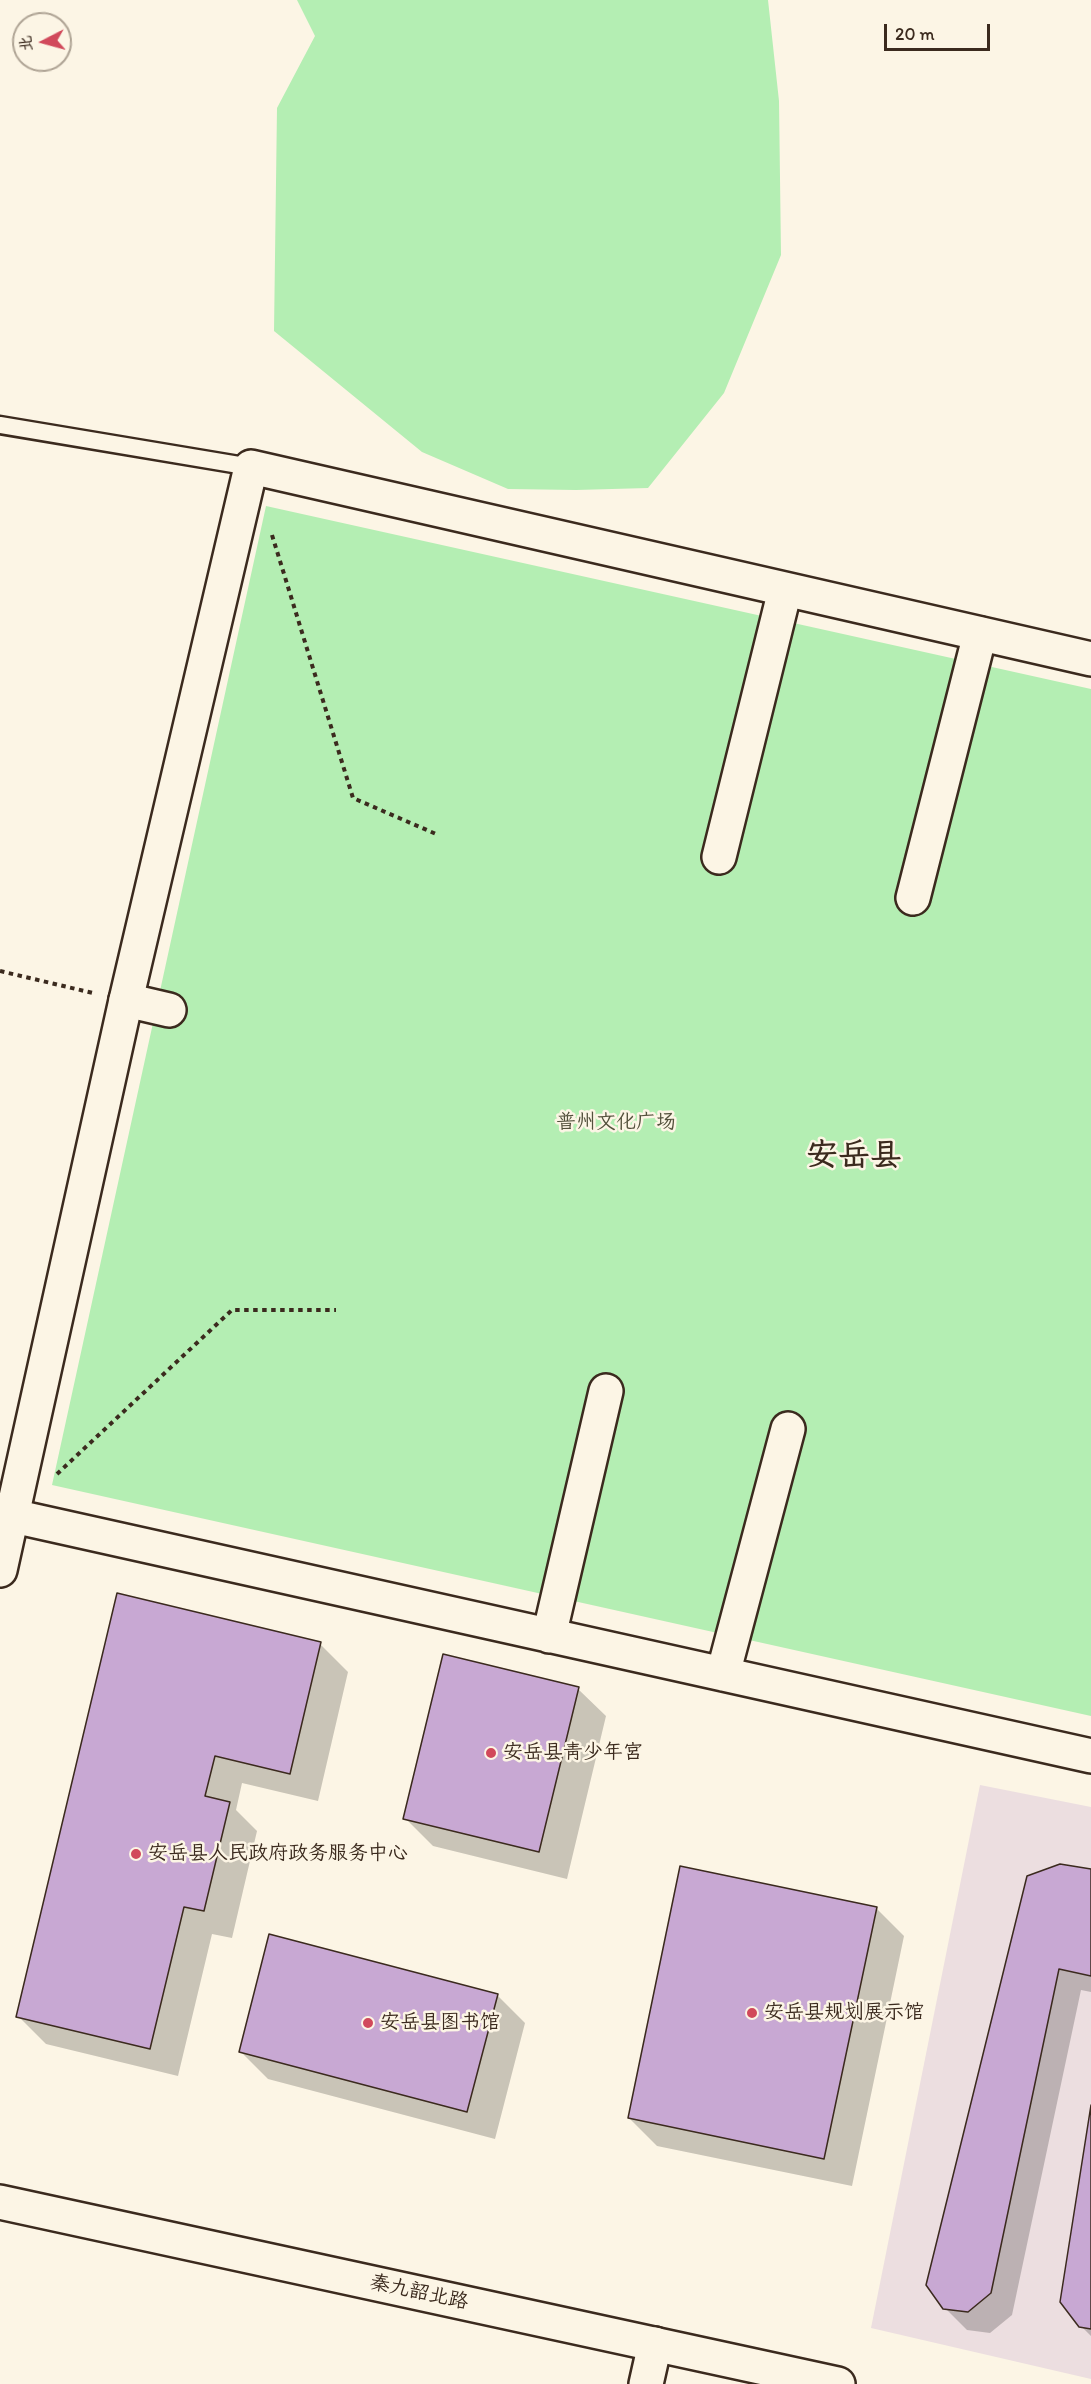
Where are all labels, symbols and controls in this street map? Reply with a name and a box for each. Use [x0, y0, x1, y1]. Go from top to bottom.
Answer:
north arrow [12, 12, 72, 72]
scale bar [887, 12, 994, 50]
text: 20 m [895, 23, 935, 45]
text: 北 [15, 35, 36, 53]
park label: 普州文化广场 [556, 1111, 676, 1135]
district label: 安岳县 [806, 1138, 902, 1176]
place label: 安岳县青少年宫 [503, 1741, 643, 1765]
marker: 安岳县青少年宫 [484, 1746, 498, 1760]
place label: 安岳县人民政府政务服务中心 [148, 1842, 408, 1866]
marker: 安岳县人民政府政务服务中心 [129, 1847, 143, 1861]
place label: 安岳县规划展示馆 [764, 2001, 924, 2025]
marker: 安岳县规划展示馆 [745, 2006, 759, 2020]
place label: 安岳县图书馆 [380, 2011, 500, 2035]
marker: 安岳县图书馆 [361, 2016, 375, 2030]
street label: 秦九韶北路 [368, 2271, 470, 2315]

